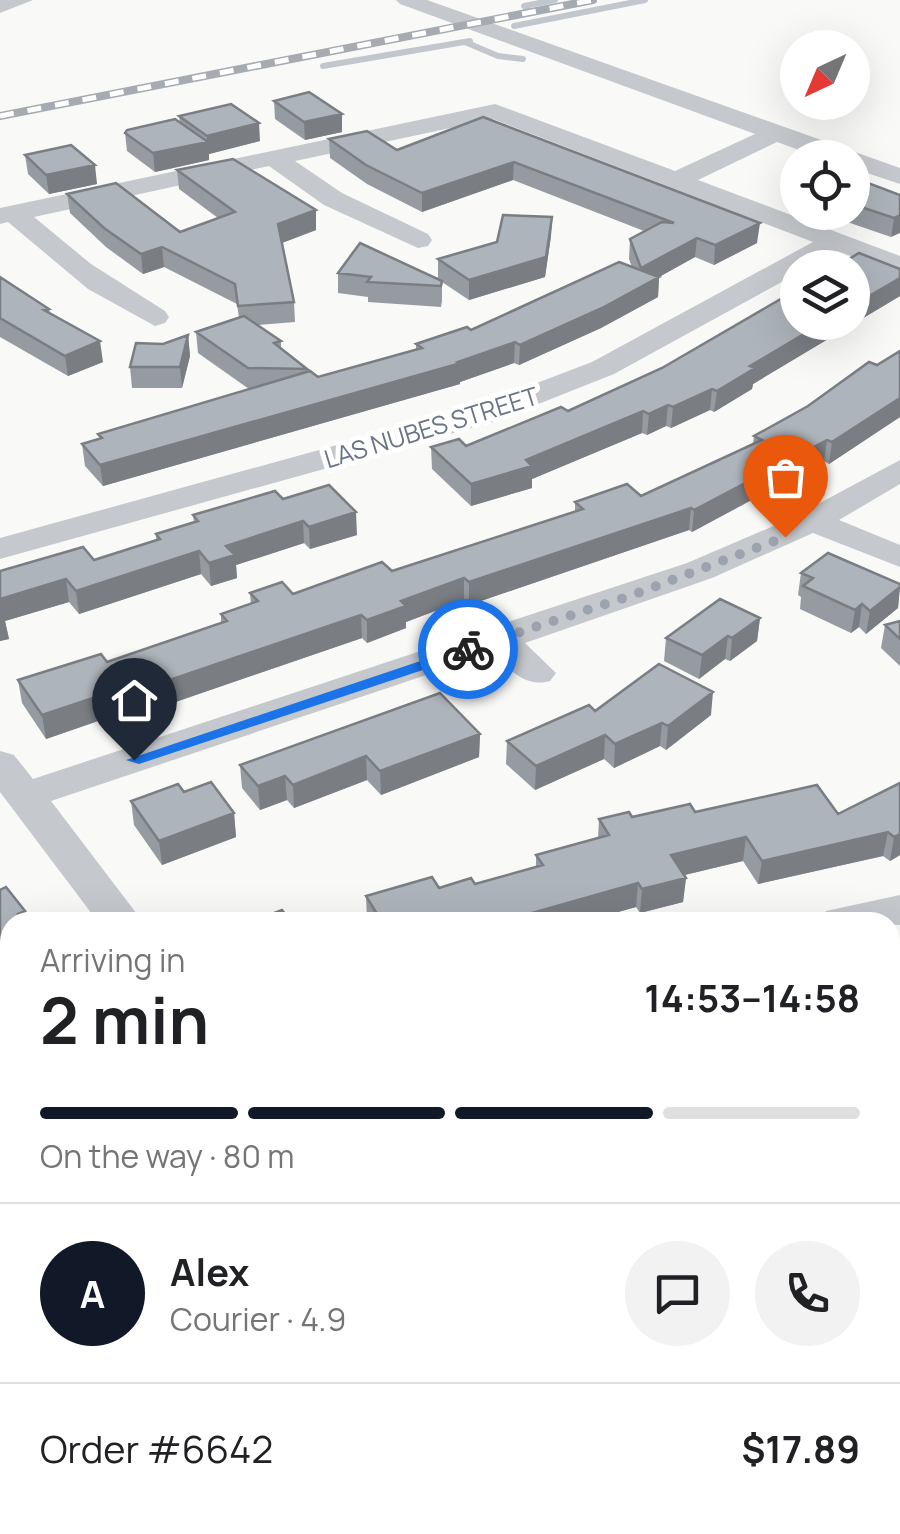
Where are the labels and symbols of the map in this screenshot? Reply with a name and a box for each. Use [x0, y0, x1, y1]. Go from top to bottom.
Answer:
north arrow [780, 30, 870, 120]
street label: LAS NUBES STREET [320, 378, 542, 476]
pin [743, 435, 828, 538]
courier [418, 599, 518, 699]
pin [92, 658, 177, 761]

